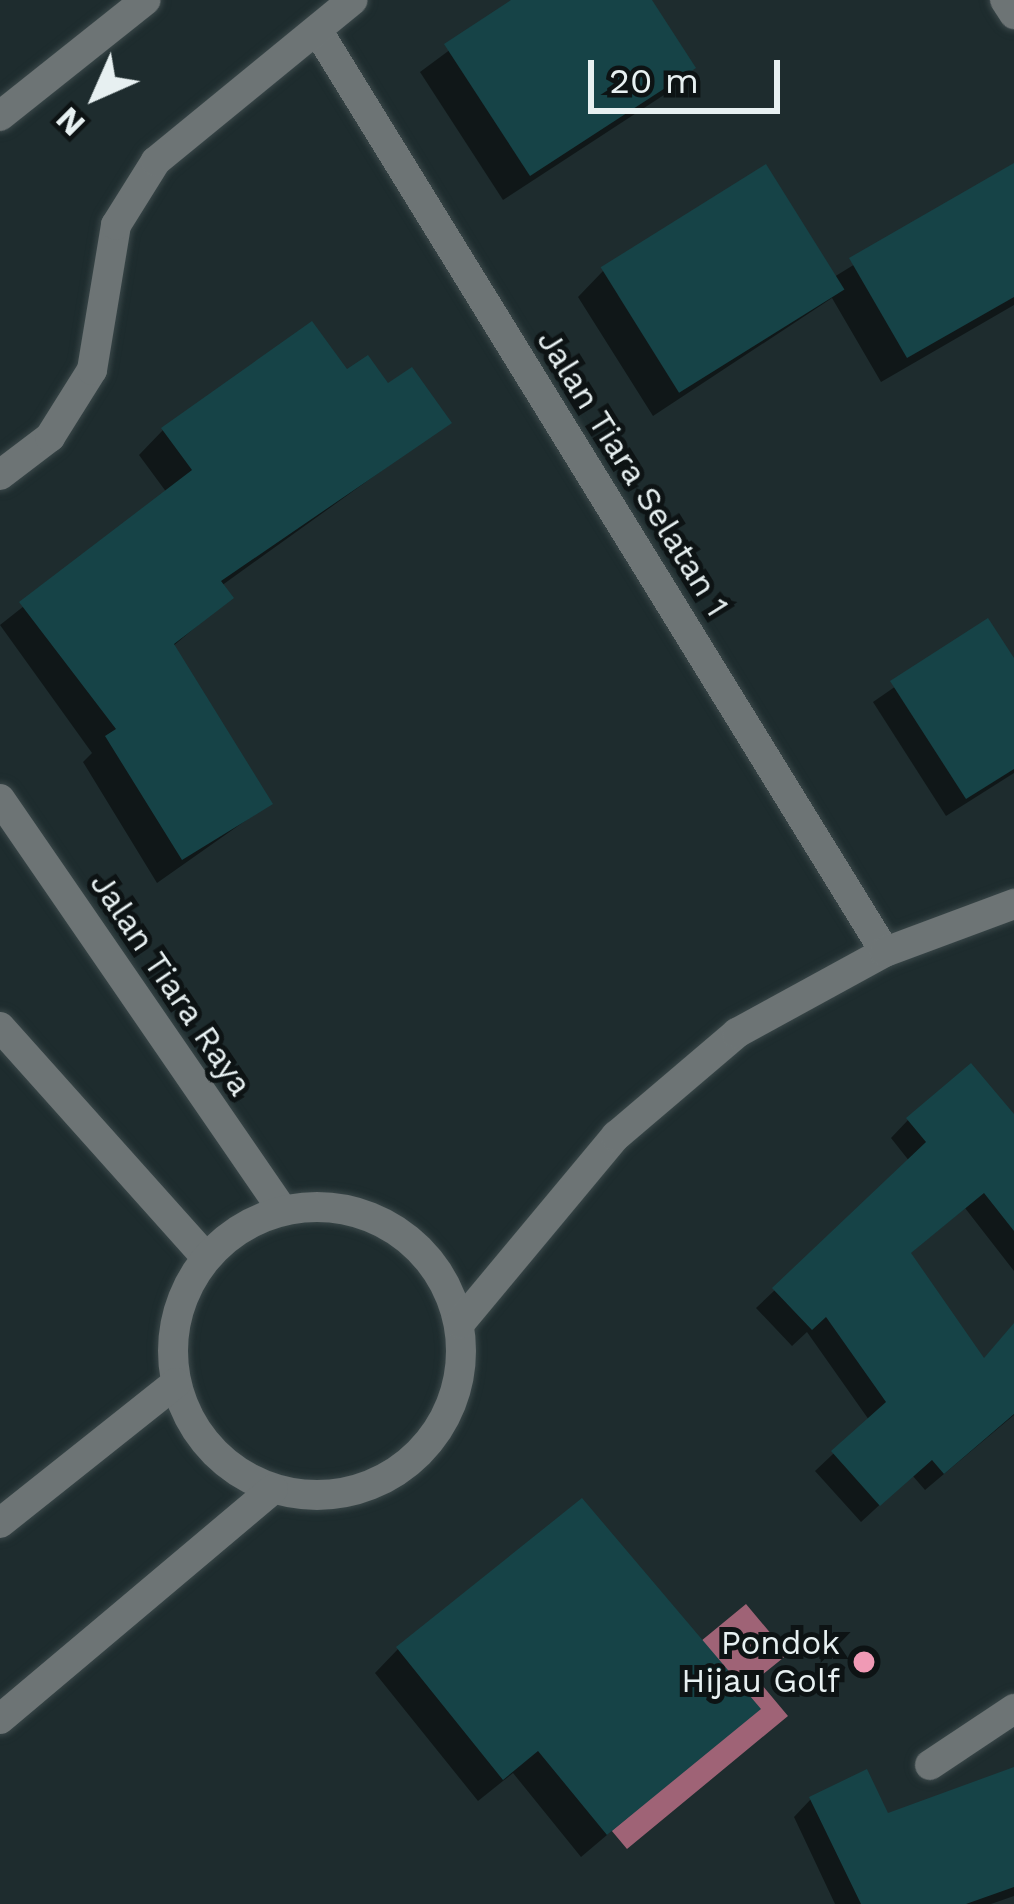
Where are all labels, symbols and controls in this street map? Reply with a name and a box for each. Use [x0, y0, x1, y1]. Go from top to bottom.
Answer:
north arrow [36, 36, 156, 156]
scale bar [594, 36, 786, 110]
text: 20 m [609, 60, 699, 102]
text: N [48, 99, 93, 144]
street label: Jalan Tiara Selatan 1 [528, 322, 738, 624]
street label: Jalan Tiara Raya [81, 864, 261, 1104]
place label: Pondok Hijau Golf [681, 1623, 840, 1701]
marker: Pondok Hijau Golf [851, 1649, 877, 1675]

